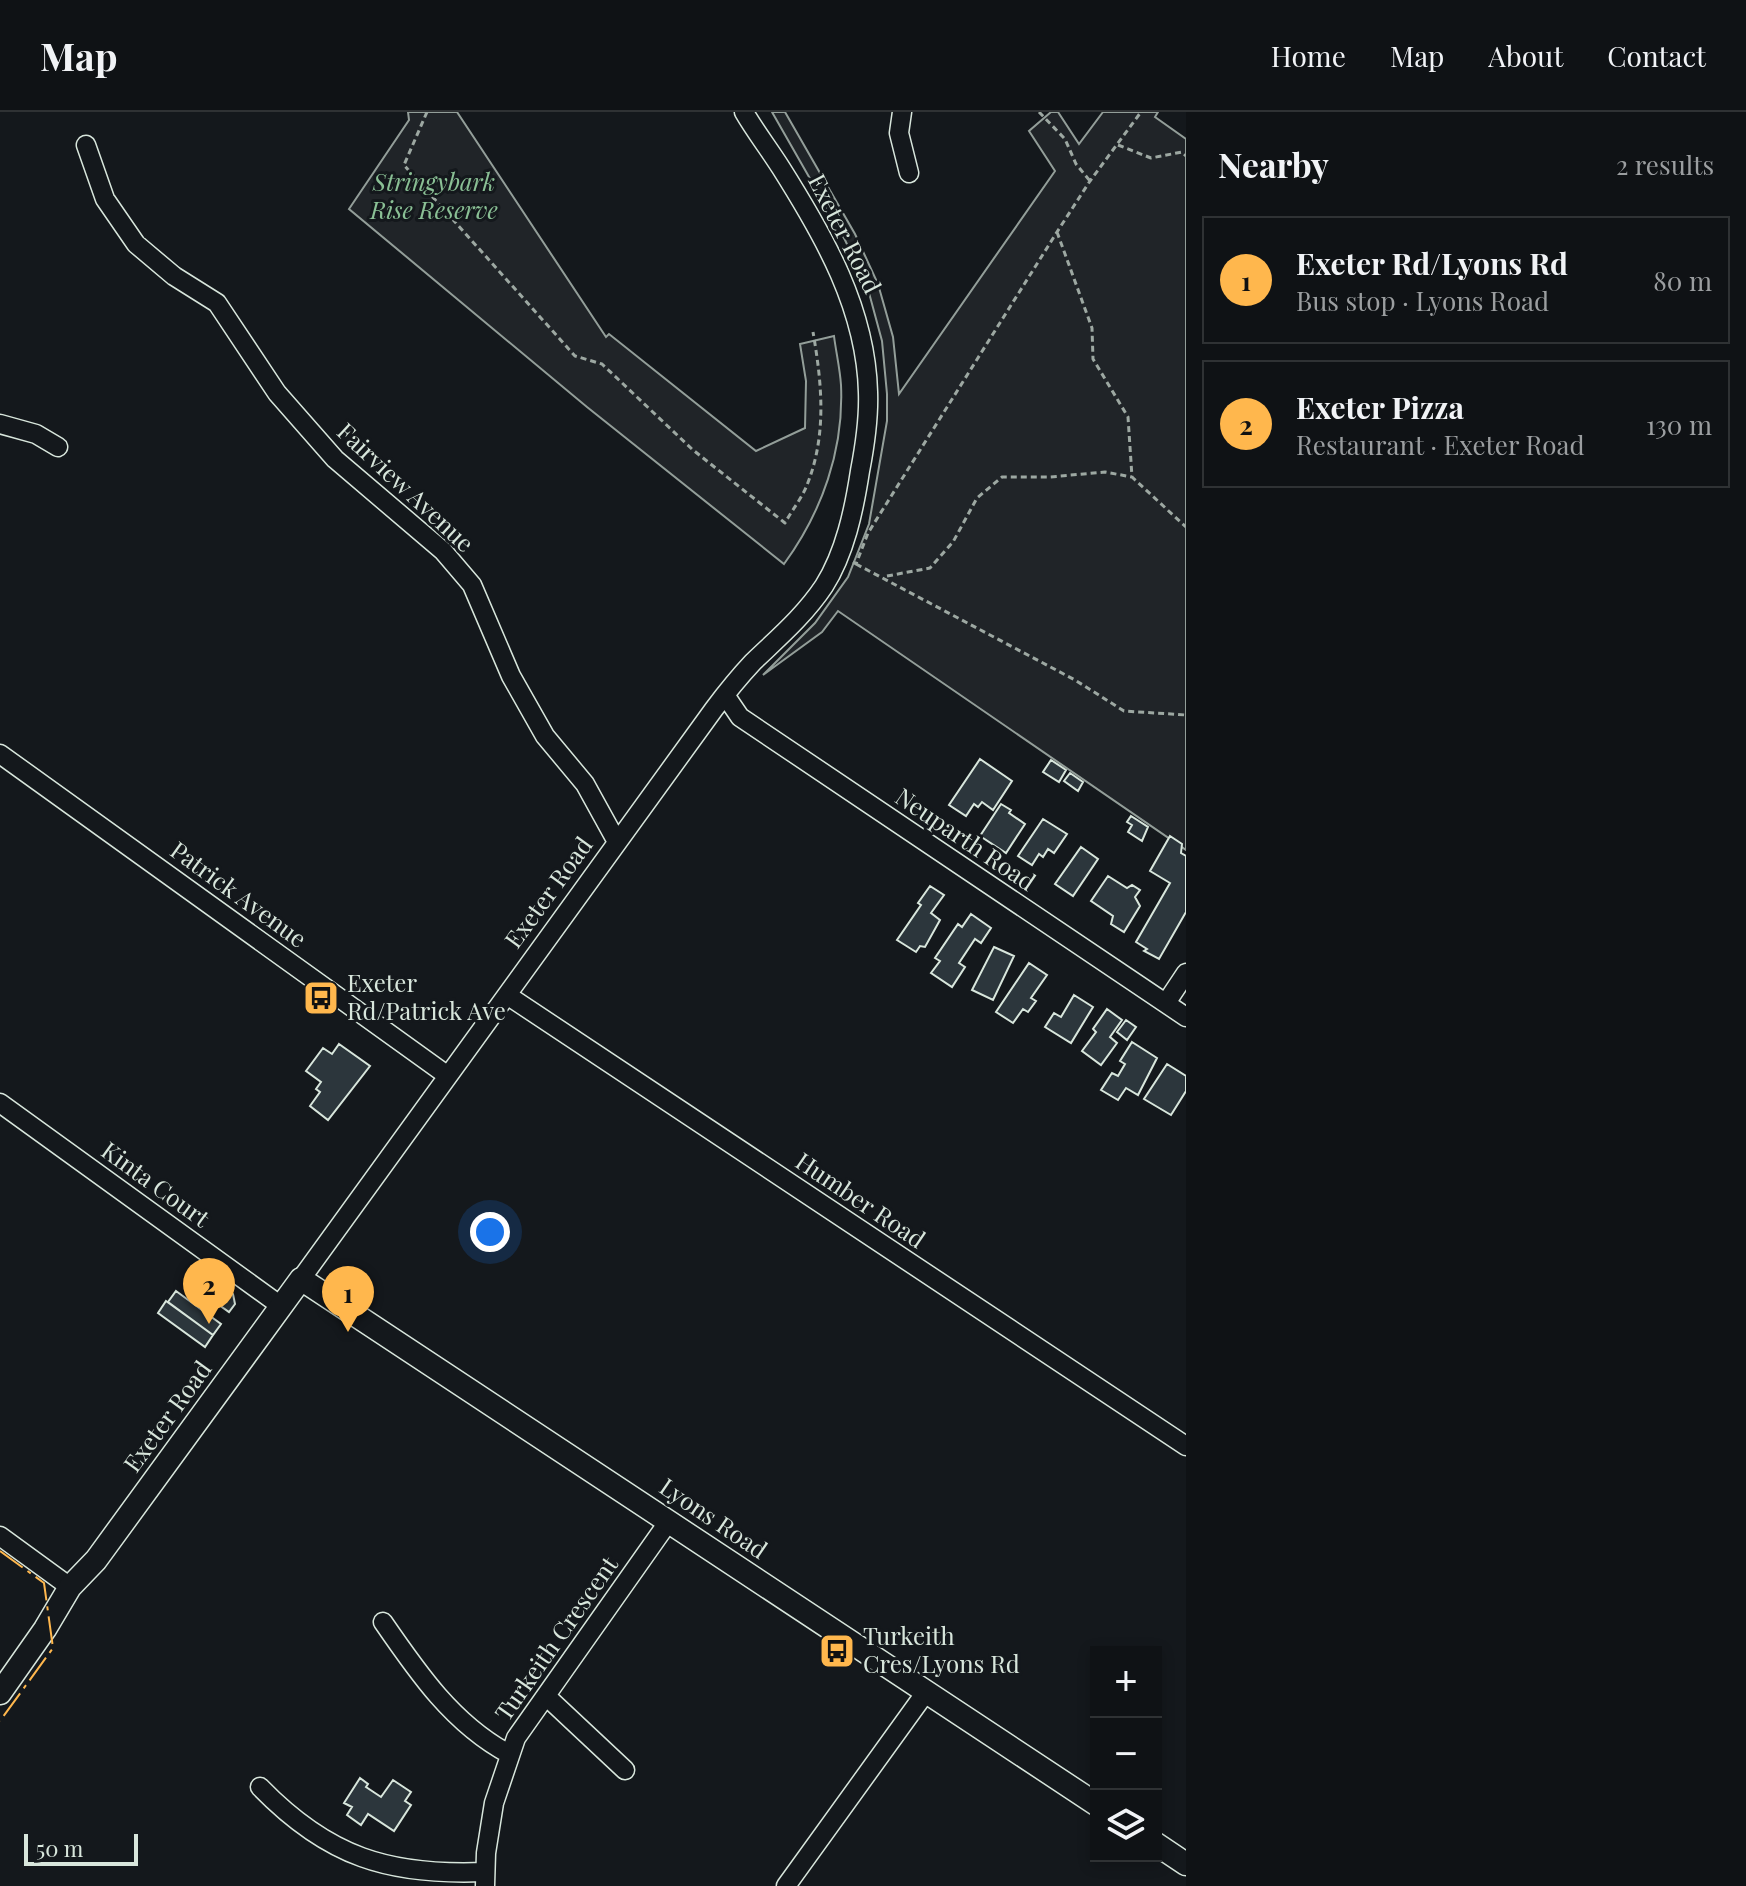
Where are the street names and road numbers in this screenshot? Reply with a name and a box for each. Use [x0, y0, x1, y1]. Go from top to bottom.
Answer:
street label: Exeter Road [802, 168, 890, 298]
street label: Fairview Avenue [331, 415, 482, 558]
street label: Neuparth Road [890, 780, 1042, 897]
street label: Exeter Road [496, 830, 599, 954]
street label: Patrick Avenue [165, 833, 314, 954]
street label: Kinta Court [96, 1133, 217, 1234]
street label: Humber Road [790, 1144, 932, 1254]
street label: Exeter Road [115, 1354, 218, 1478]
street label: Lyons Road [654, 1470, 774, 1565]
street label: Turkeith Crescent [487, 1549, 624, 1726]

